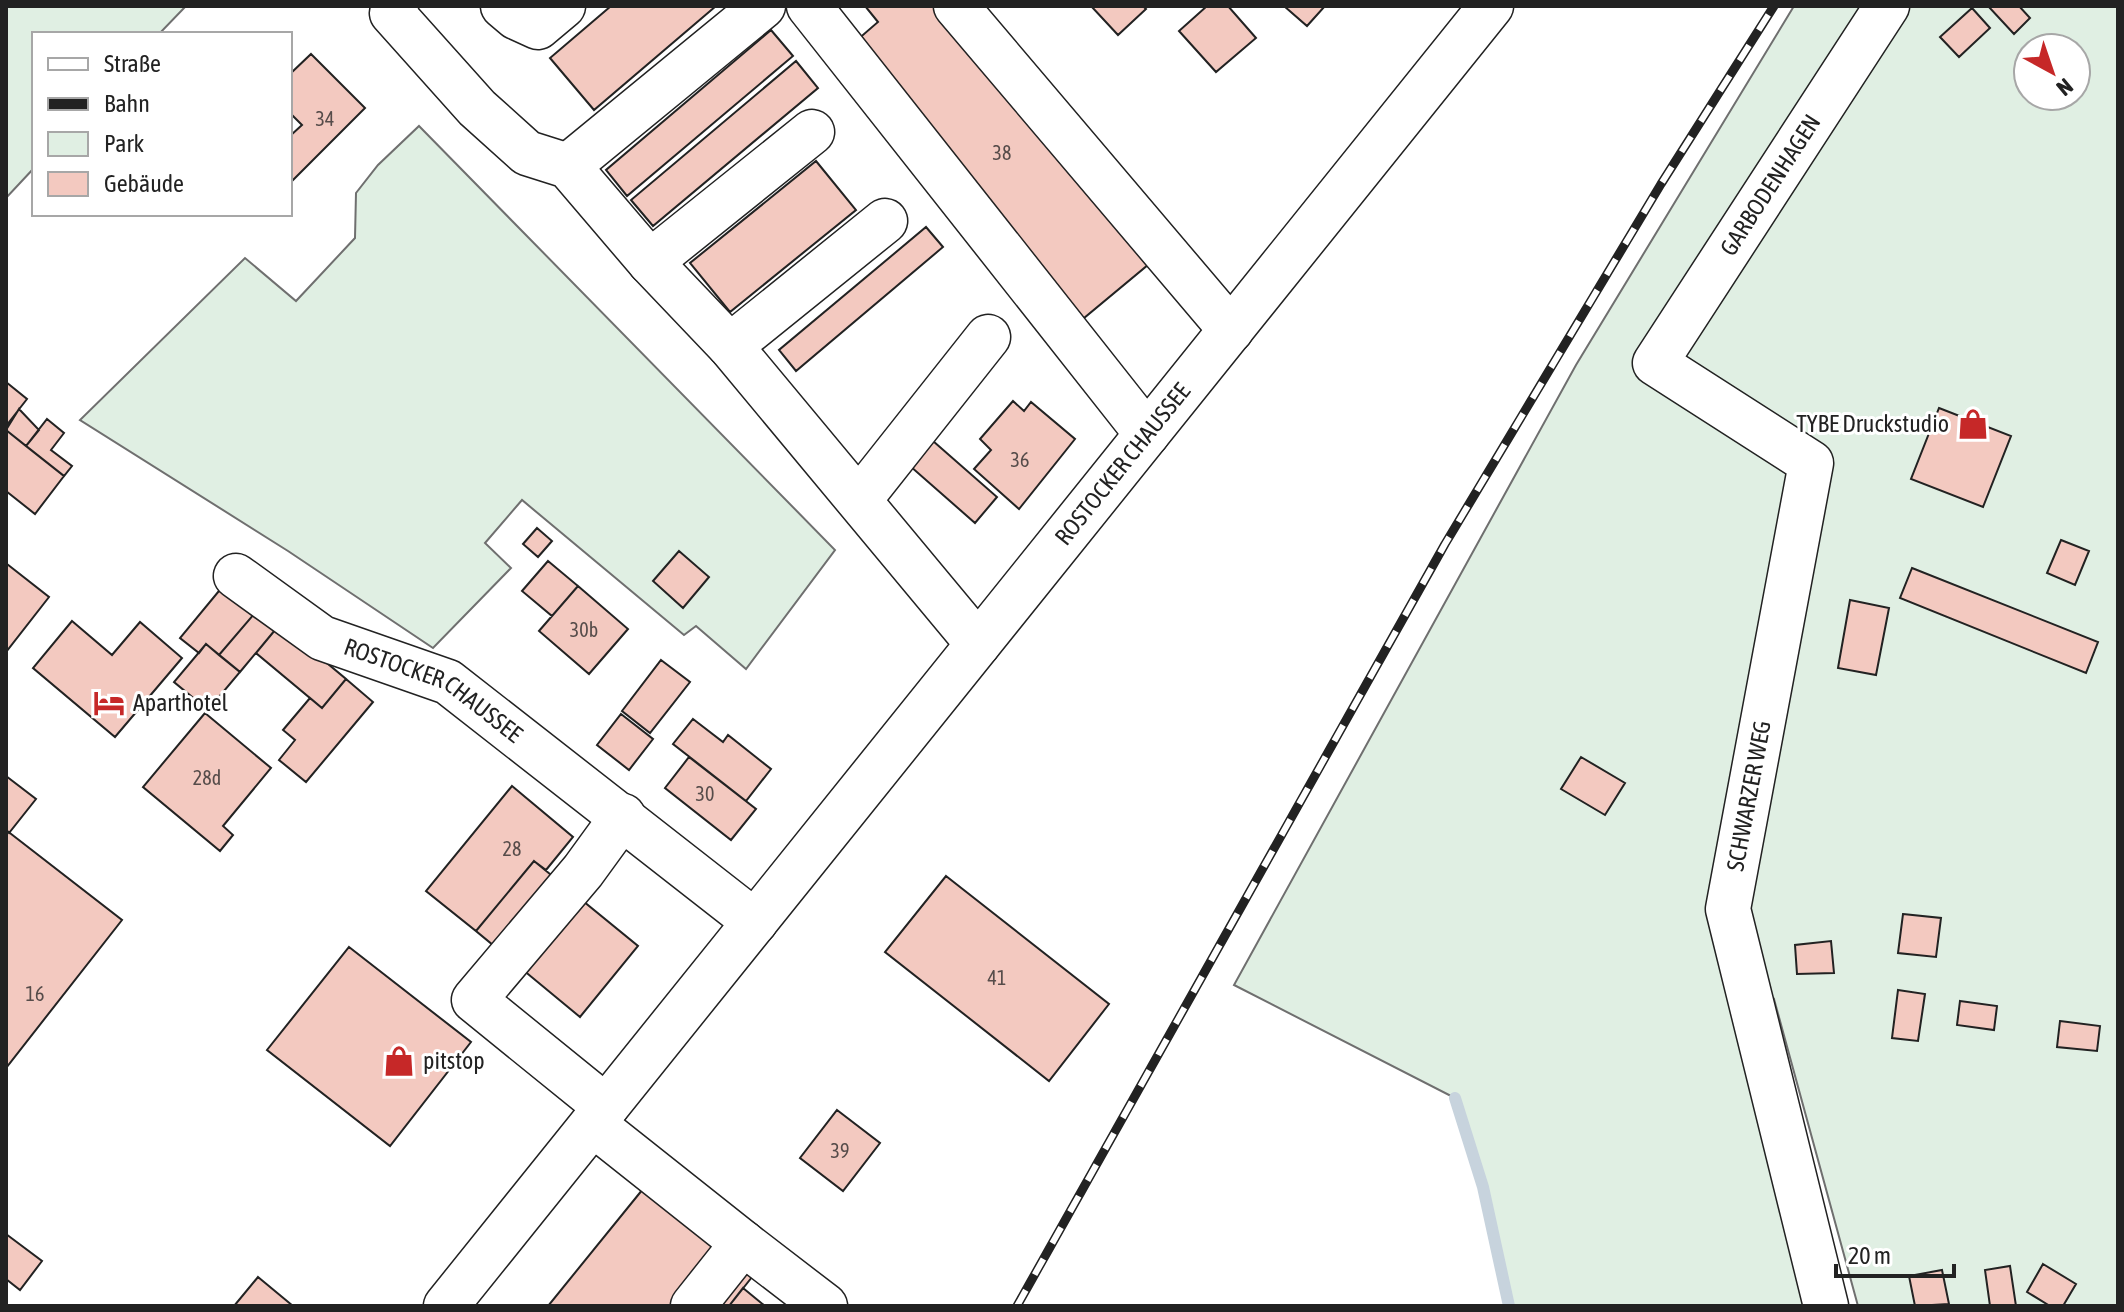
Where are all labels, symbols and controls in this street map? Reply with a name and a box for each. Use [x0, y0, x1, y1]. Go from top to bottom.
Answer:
legend [32, 32, 292, 216]
north arrow [2012, 32, 2092, 112]
text: Straße [104, 50, 161, 77]
text: N [2052, 73, 2078, 101]
text: Bahn [104, 90, 150, 117]
house number: 34 [316, 107, 334, 130]
street label: GARBODENHAGEN [1715, 109, 1826, 260]
text: Park [104, 130, 145, 157]
house number: 38 [993, 141, 1011, 164]
text: Gebäude [104, 170, 184, 197]
street label: ROSTOCKER CHAUSSEE [1049, 378, 1195, 550]
shop icon: TYBE Druckstudio [1956, 407, 1990, 441]
place label: TYBE Druckstudio [1796, 410, 1949, 437]
house number: 36 [1011, 448, 1029, 471]
house number: 30b [570, 618, 598, 641]
street label: ROSTOCKER CHAUSSEE [341, 633, 528, 748]
hotel icon: Aparthotel [92, 686, 126, 720]
place label: Aparthotel [133, 689, 229, 716]
street label: SCHWARZER WEG [1721, 718, 1776, 873]
house number: 28d [193, 766, 221, 789]
house number: 30 [696, 782, 714, 805]
house number: 28 [503, 837, 521, 860]
house number: 41 [988, 966, 1006, 989]
house number: 16 [26, 982, 44, 1005]
shop icon: pitstop [382, 1044, 416, 1078]
place label: pitstop [423, 1047, 485, 1074]
house number: 39 [831, 1139, 849, 1162]
scale bar [1836, 1228, 1954, 1278]
text: 20 m [1848, 1242, 1891, 1269]

